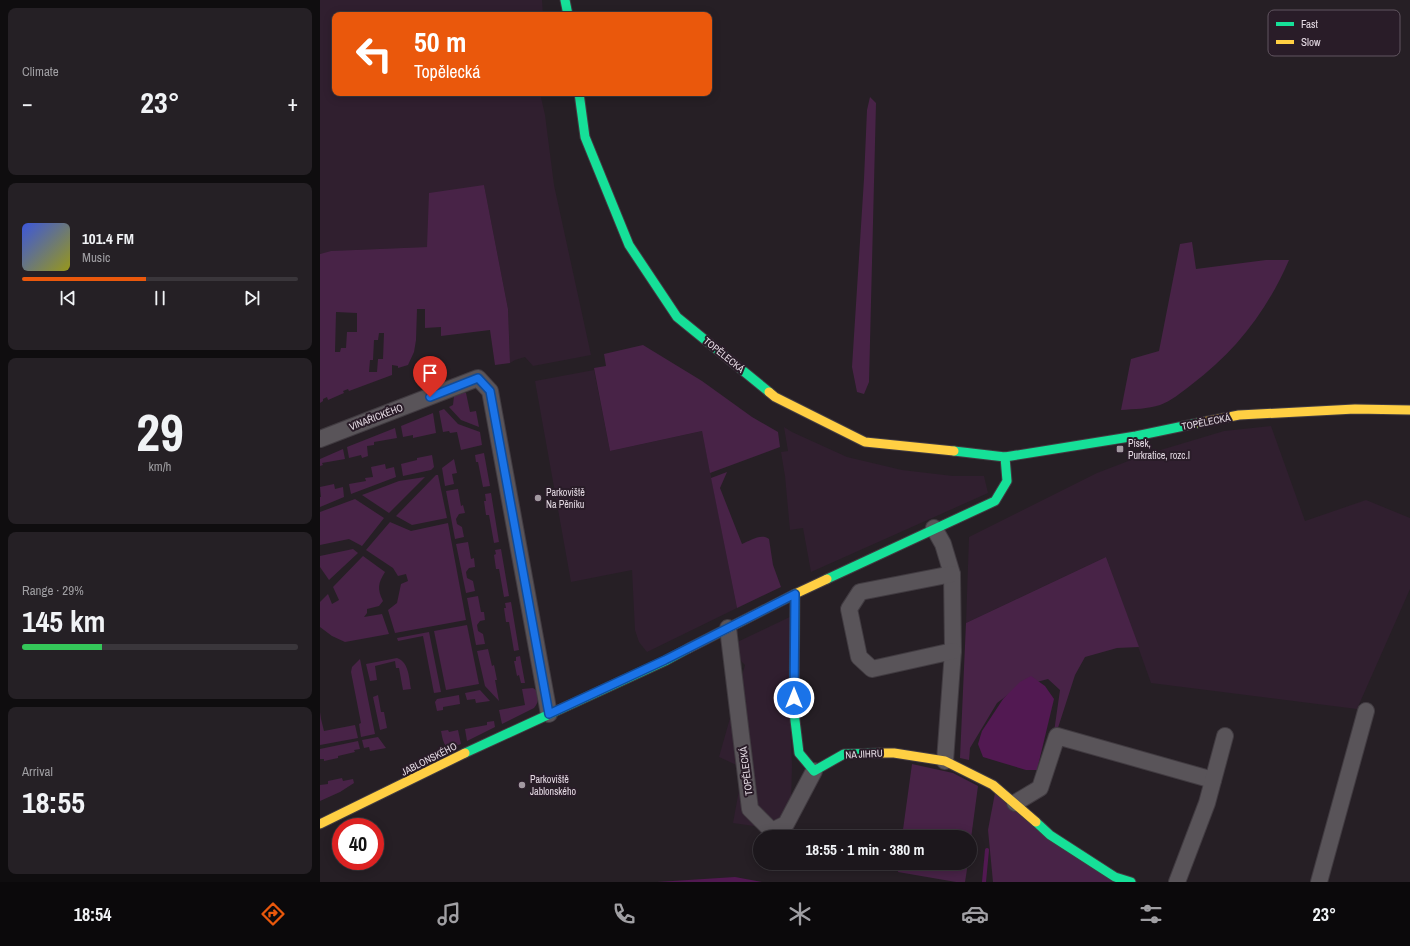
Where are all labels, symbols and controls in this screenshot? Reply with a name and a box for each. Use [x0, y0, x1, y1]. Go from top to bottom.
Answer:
legend [1268, 10, 1400, 56]
text: Fast [1301, 17, 1319, 31]
text: 50 m [414, 23, 466, 61]
icon: left [348, 28, 400, 80]
text: Slow [1301, 35, 1321, 49]
text: Topělecká [414, 59, 480, 84]
text: Climate [22, 63, 59, 80]
text: 23° [140, 82, 180, 122]
text: − [22, 88, 33, 118]
text: + [287, 88, 298, 118]
text: 101.4 FM [82, 228, 134, 249]
text: Music [82, 249, 110, 266]
icon: previous [57, 287, 79, 309]
icon: pause [149, 287, 171, 309]
icon: next [241, 287, 263, 309]
street label: TOPĚLECKÁ [701, 335, 748, 376]
pin [413, 356, 447, 397]
icon: arrive [419, 362, 441, 384]
text: 29 [136, 397, 184, 467]
street label: VINAŘICKÉHO [347, 401, 405, 433]
street label: TOPĚLECKÁ [1181, 411, 1232, 433]
place label: Písek, Purkratice, rozc.I [1128, 437, 1190, 462]
marker: Písek, Purkratice, rozc.I [1115, 444, 1125, 454]
text: km/h [148, 458, 172, 475]
place label: Parkoviště Na Pěníku [546, 486, 585, 511]
marker: Parkoviště Na Pěníku [533, 493, 543, 503]
text: Range · 29% [22, 582, 84, 599]
text: 145 km [22, 601, 105, 641]
position arrow [773, 677, 815, 719]
street label: JABLONSKÉHO [399, 739, 459, 779]
street label: TOPĚLECKÁ [736, 745, 755, 796]
street label: NA JIHRU [845, 747, 883, 761]
text: Arrival [22, 763, 53, 780]
place label: Parkoviště Jablonského [530, 773, 576, 798]
marker: Parkoviště Jablonského [517, 780, 527, 790]
text: 18:55 [22, 782, 85, 822]
speed limit sign: 40 [332, 818, 384, 870]
text: 18:55 · 1 min · 380 m [806, 839, 924, 860]
icon: directions [259, 900, 287, 928]
icon: music [435, 900, 463, 928]
icon: phone [610, 900, 638, 928]
icon: climate [786, 900, 814, 928]
icon: car [961, 900, 989, 928]
icon: filters [1137, 900, 1165, 928]
text: 18:54 [74, 902, 112, 927]
text: 23° [1313, 902, 1336, 927]

